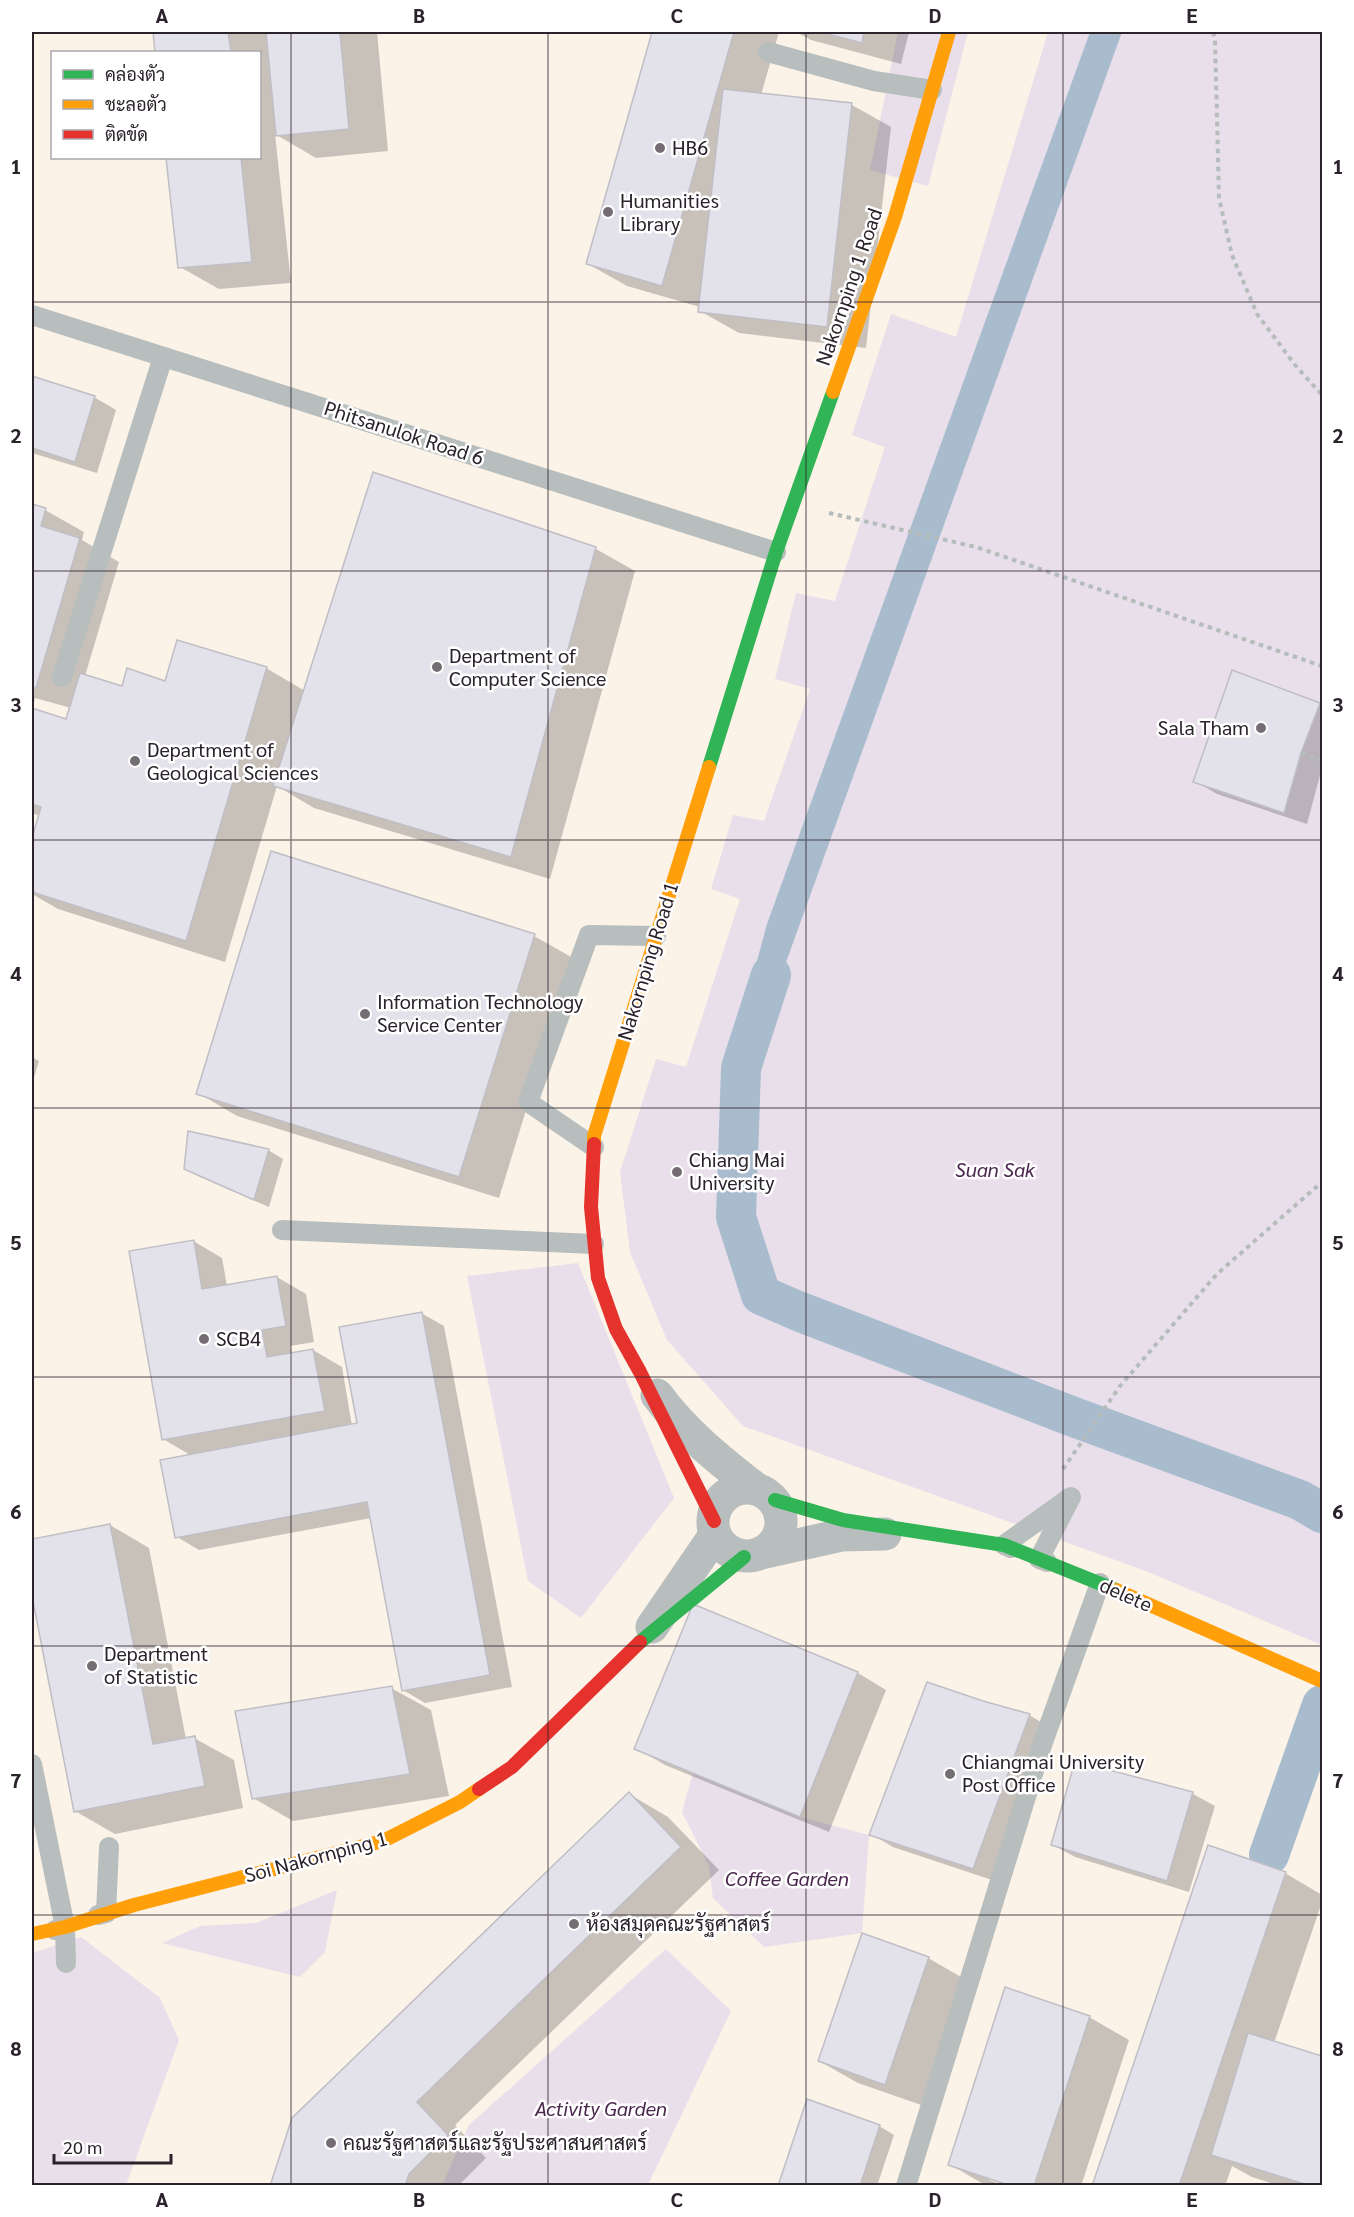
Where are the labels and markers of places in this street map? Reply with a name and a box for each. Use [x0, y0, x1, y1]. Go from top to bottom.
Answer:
place label: HB6 [672, 134, 708, 160]
marker: HB6 [653, 141, 667, 155]
place label: Humanities Library [620, 187, 719, 236]
marker: Humanities Library [601, 205, 615, 219]
place label: Department of Computer Science [449, 642, 606, 691]
marker: Department of Computer Science [430, 660, 444, 674]
place label: Sala Tham [1158, 714, 1249, 740]
marker: Sala Tham [1254, 721, 1268, 735]
place label: Department of Geological Sciences [147, 736, 319, 785]
marker: Department of Geological Sciences [128, 754, 142, 768]
place label: Information Technology Service Center [377, 988, 584, 1037]
marker: Information Technology Service Center [358, 1007, 372, 1021]
place label: Chiang Mai University [689, 1146, 785, 1195]
marker: Chiang Mai University [670, 1165, 684, 1179]
place label: SCB4 [216, 1325, 261, 1351]
marker: SCB4 [197, 1332, 211, 1346]
place label: Department of Statistic [104, 1640, 208, 1689]
marker: Department of Statistic [85, 1659, 99, 1673]
place label: Chiangmai University Post Office [962, 1748, 1145, 1797]
marker: Chiangmai University Post Office [943, 1767, 957, 1781]
place label: ห้องสมุดคณะรัฐศาสตร์ [586, 1910, 770, 1938]
marker: ห้องสมุดคณะรัฐศาสตร์ [567, 1917, 581, 1931]
place label: คณะรัฐศาสตร์และรัฐประศาสนศาสตร์ [343, 2129, 647, 2156]
marker: คณะรัฐศาสตร์และรัฐประศาสนศาสตร์ [324, 2136, 338, 2150]

